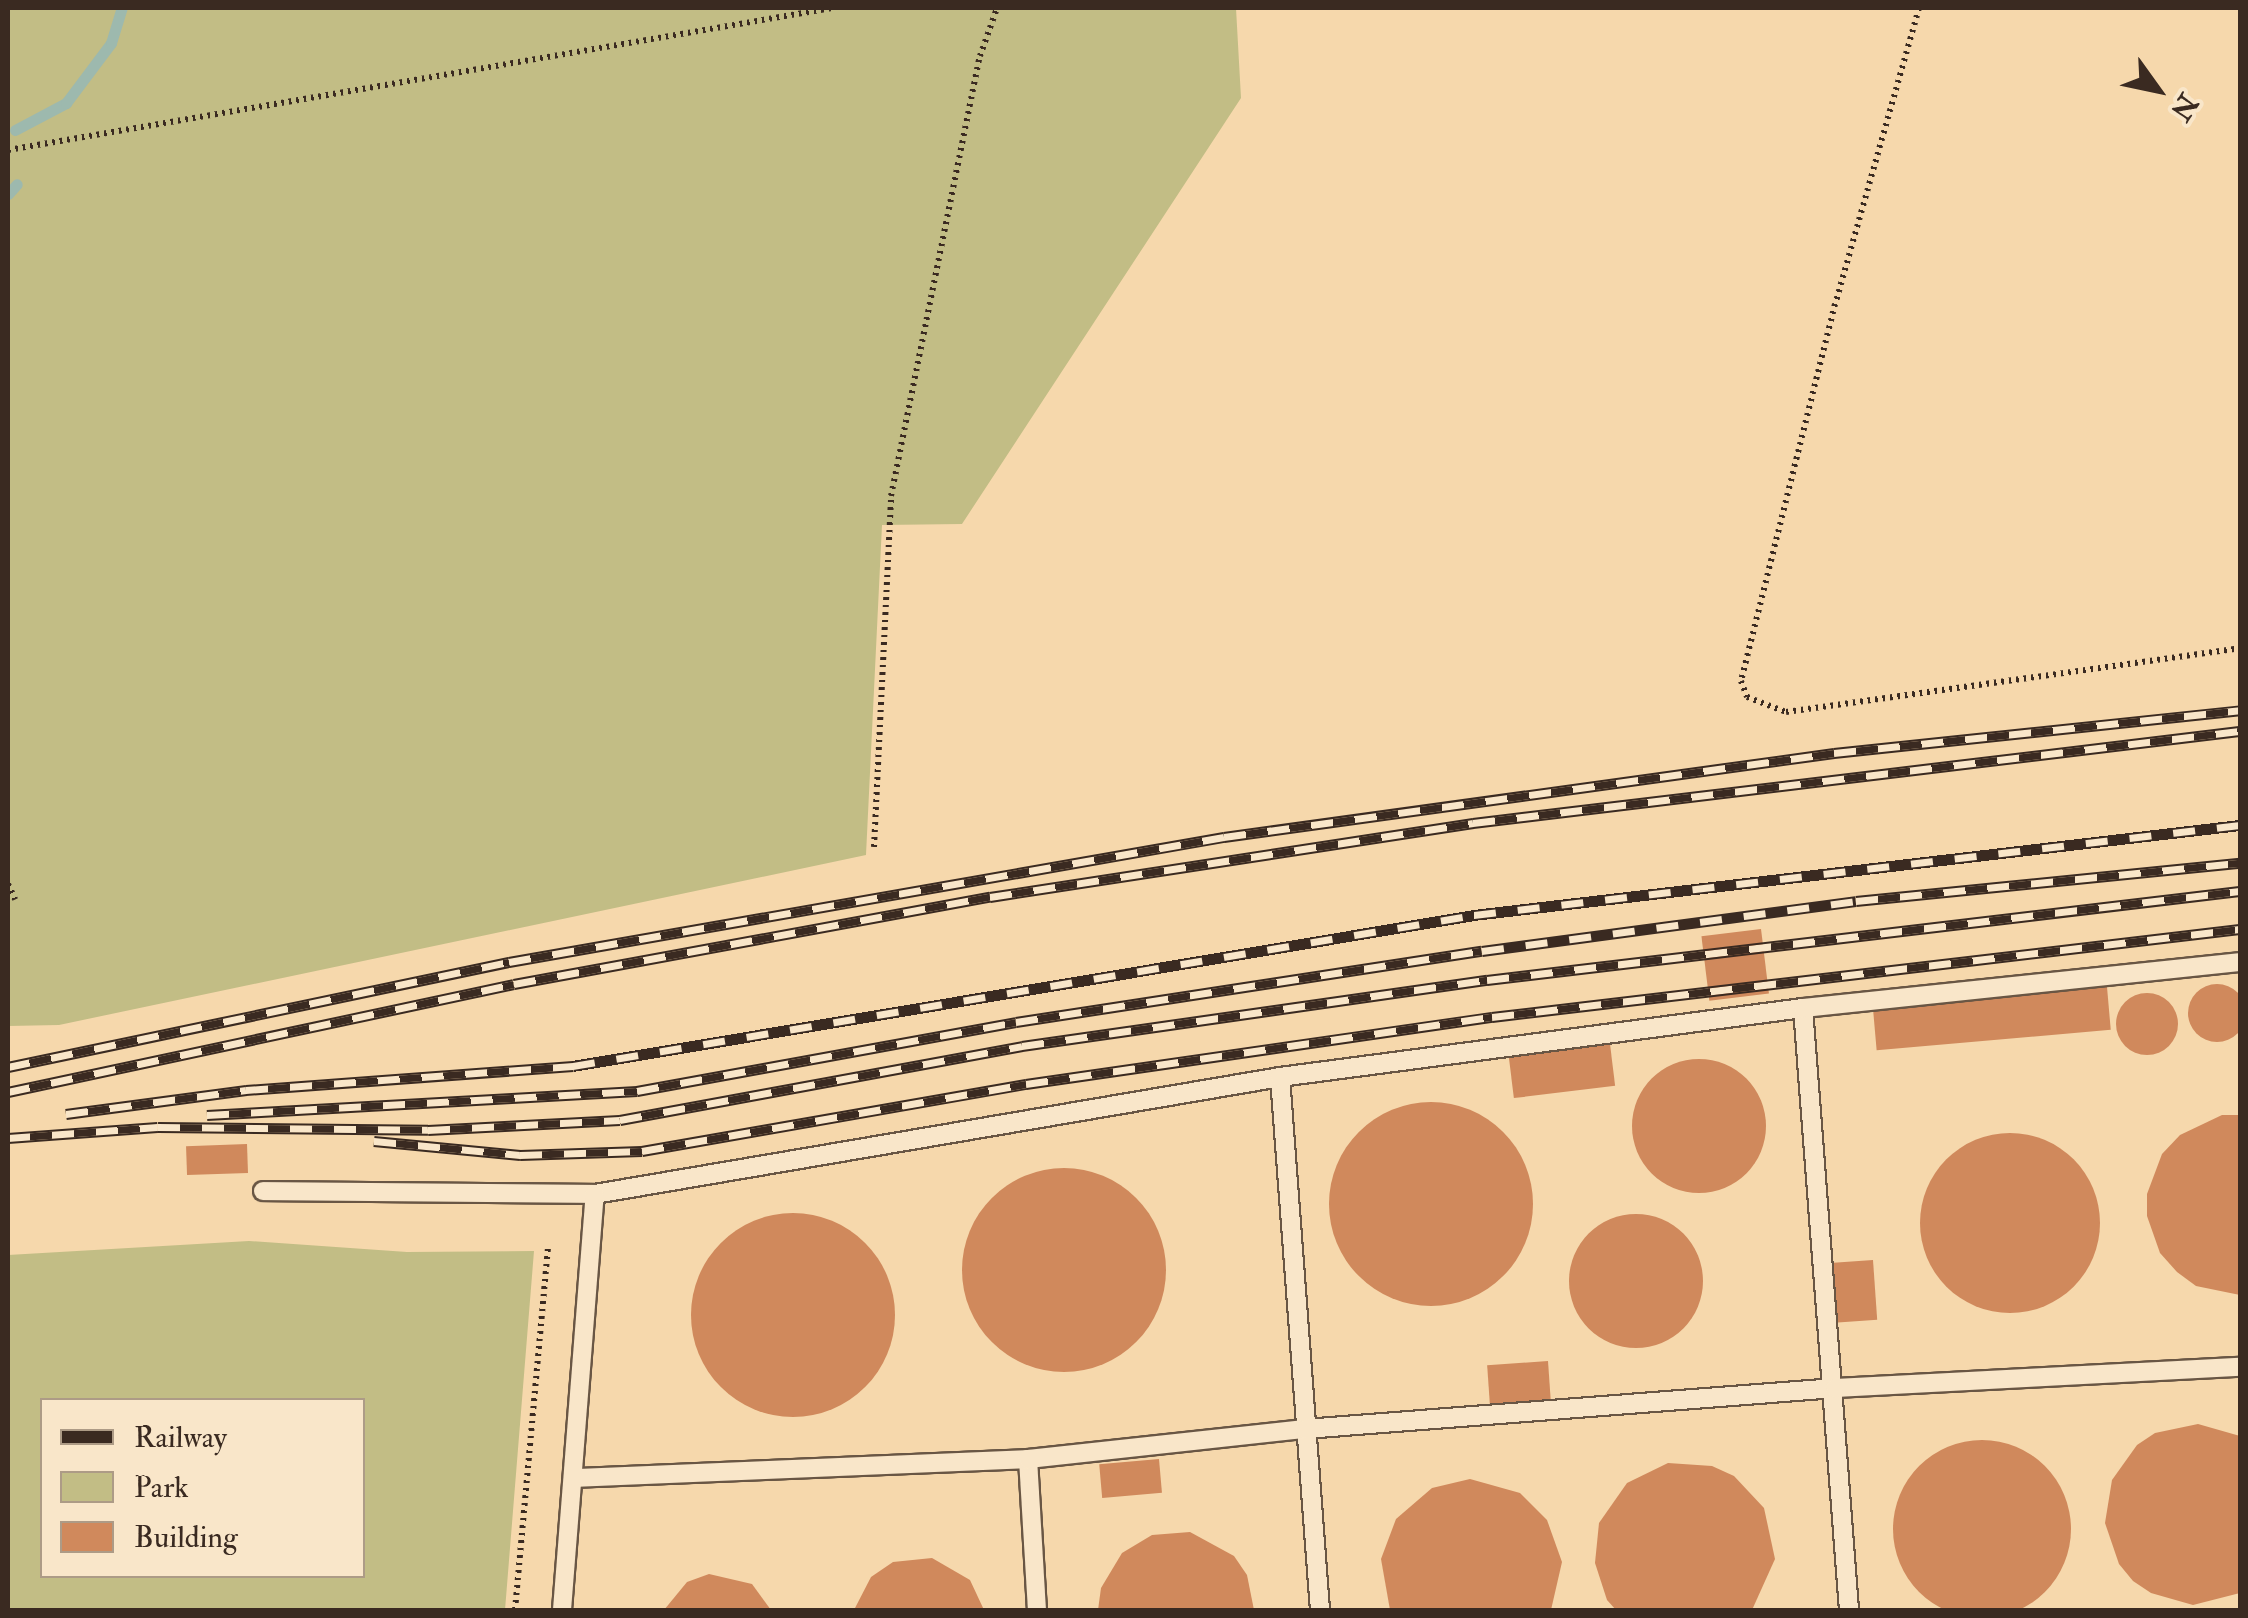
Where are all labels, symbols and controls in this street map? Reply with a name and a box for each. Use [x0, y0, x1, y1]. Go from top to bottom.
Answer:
north arrow [2108, 40, 2208, 140]
text: N [2162, 87, 2205, 127]
legend [40, 1398, 365, 1578]
text: Railway [134, 1419, 227, 1456]
text: Park [134, 1469, 189, 1506]
text: Building [134, 1519, 238, 1556]

